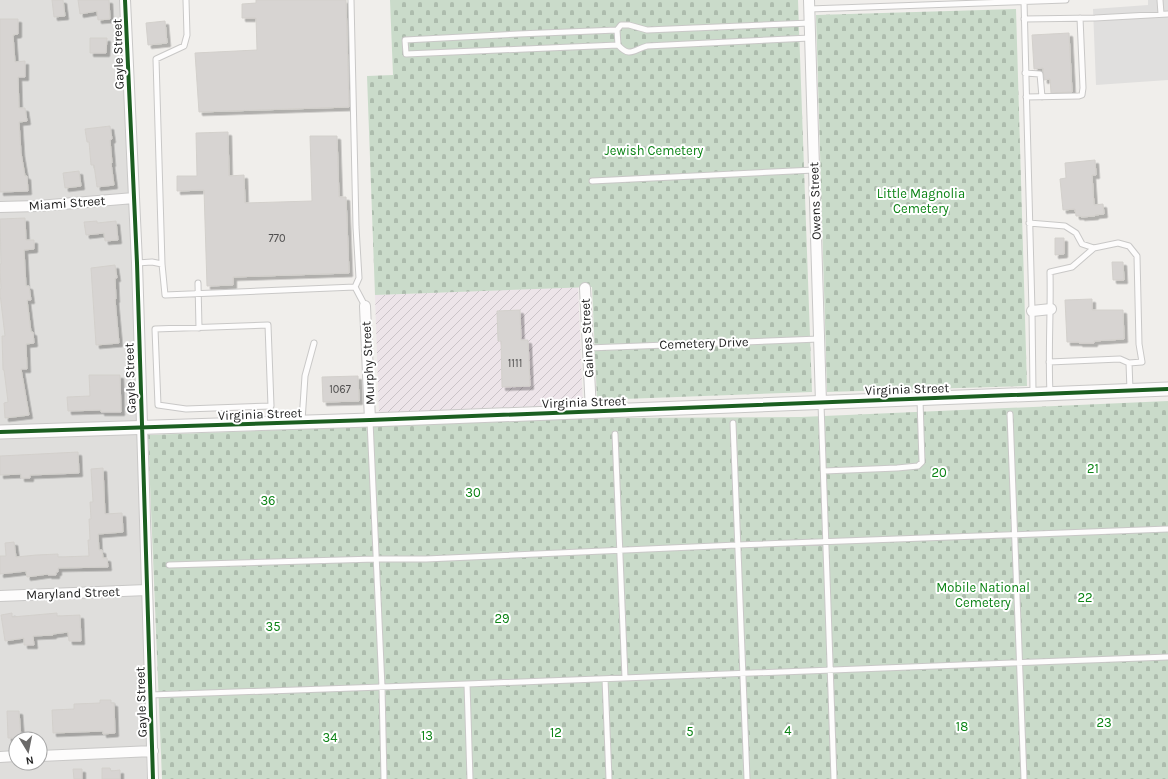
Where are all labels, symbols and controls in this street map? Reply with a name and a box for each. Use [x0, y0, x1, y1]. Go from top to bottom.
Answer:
street label: Gayle Street [109, 18, 127, 90]
park label: Jewish Cemetery [605, 143, 703, 158]
street label: Owens Street [806, 162, 824, 240]
park label: Little Magnolia Cemetery [877, 186, 965, 216]
street label: Miami Street [28, 193, 106, 213]
house number: 770 [269, 232, 285, 245]
street label: Gaines Street [577, 298, 597, 378]
street label: Murphy Street [358, 321, 378, 405]
street label: Cemetery Drive [659, 334, 749, 352]
street label: Gayle Street [121, 342, 139, 414]
house number: 1111 [508, 357, 522, 370]
street label: Virginia Street [864, 380, 950, 398]
house number: 1067 [329, 383, 351, 396]
street label: Virginia Street [541, 393, 627, 411]
street label: Virginia Street [217, 405, 303, 423]
park label: 21 [1087, 461, 1099, 476]
park label: 20 [931, 465, 947, 480]
park label: 30 [465, 485, 481, 500]
park label: 36 [260, 493, 276, 508]
park label: Mobile National Cemetery [936, 580, 1030, 610]
street label: Maryland Street [26, 584, 120, 602]
park label: 22 [1077, 590, 1093, 605]
park label: 29 [494, 611, 510, 626]
park label: 35 [265, 619, 281, 634]
street label: Gayle Street [132, 666, 150, 738]
park label: 23 [1096, 715, 1112, 730]
park label: 18 [956, 719, 968, 734]
park label: 4 [784, 723, 792, 738]
park label: 5 [686, 724, 694, 739]
park label: 12 [550, 725, 562, 740]
park label: 13 [421, 728, 433, 743]
park label: 34 [323, 730, 337, 745]
north arrow [8, 731, 48, 771]
text: N [25, 753, 35, 767]

